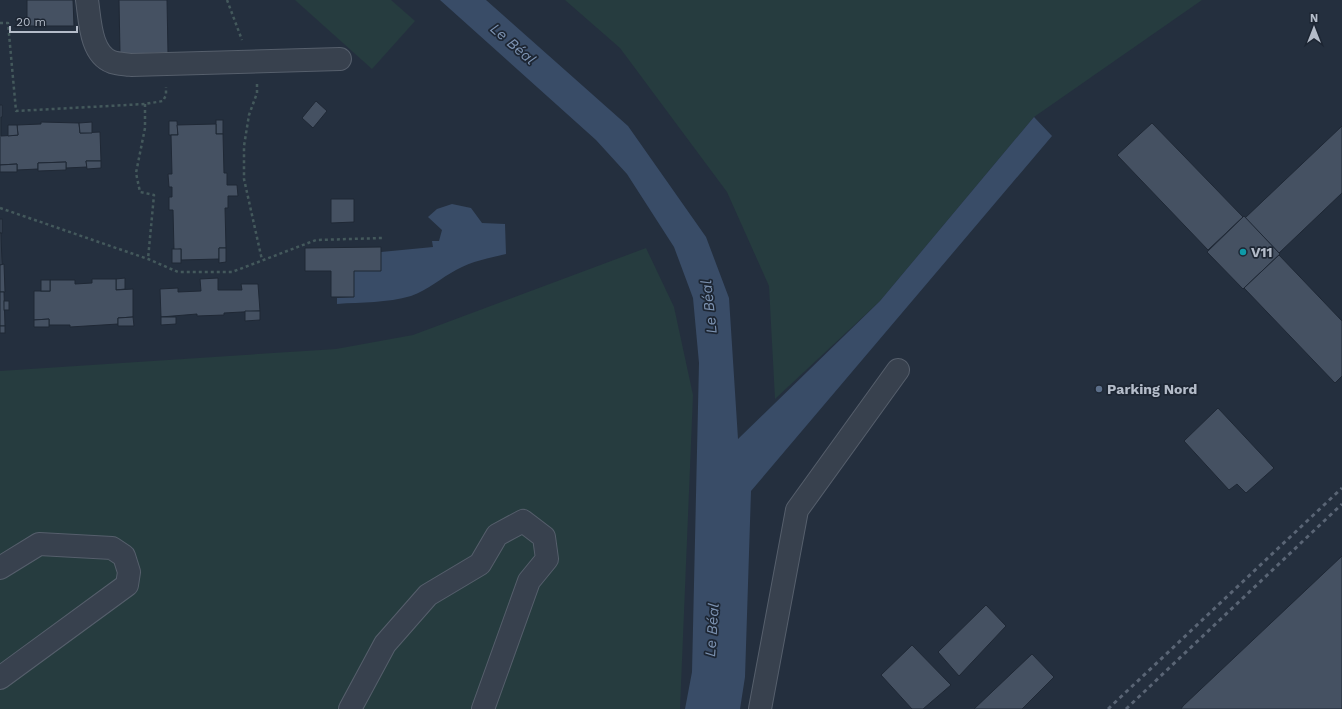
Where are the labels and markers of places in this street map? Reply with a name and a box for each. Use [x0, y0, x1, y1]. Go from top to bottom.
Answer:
place label: V11 [1251, 244, 1273, 260]
marker: V11 [1238, 247, 1248, 257]
place label: Parking Nord [1107, 381, 1197, 397]
marker: Parking Nord [1094, 384, 1104, 394]

